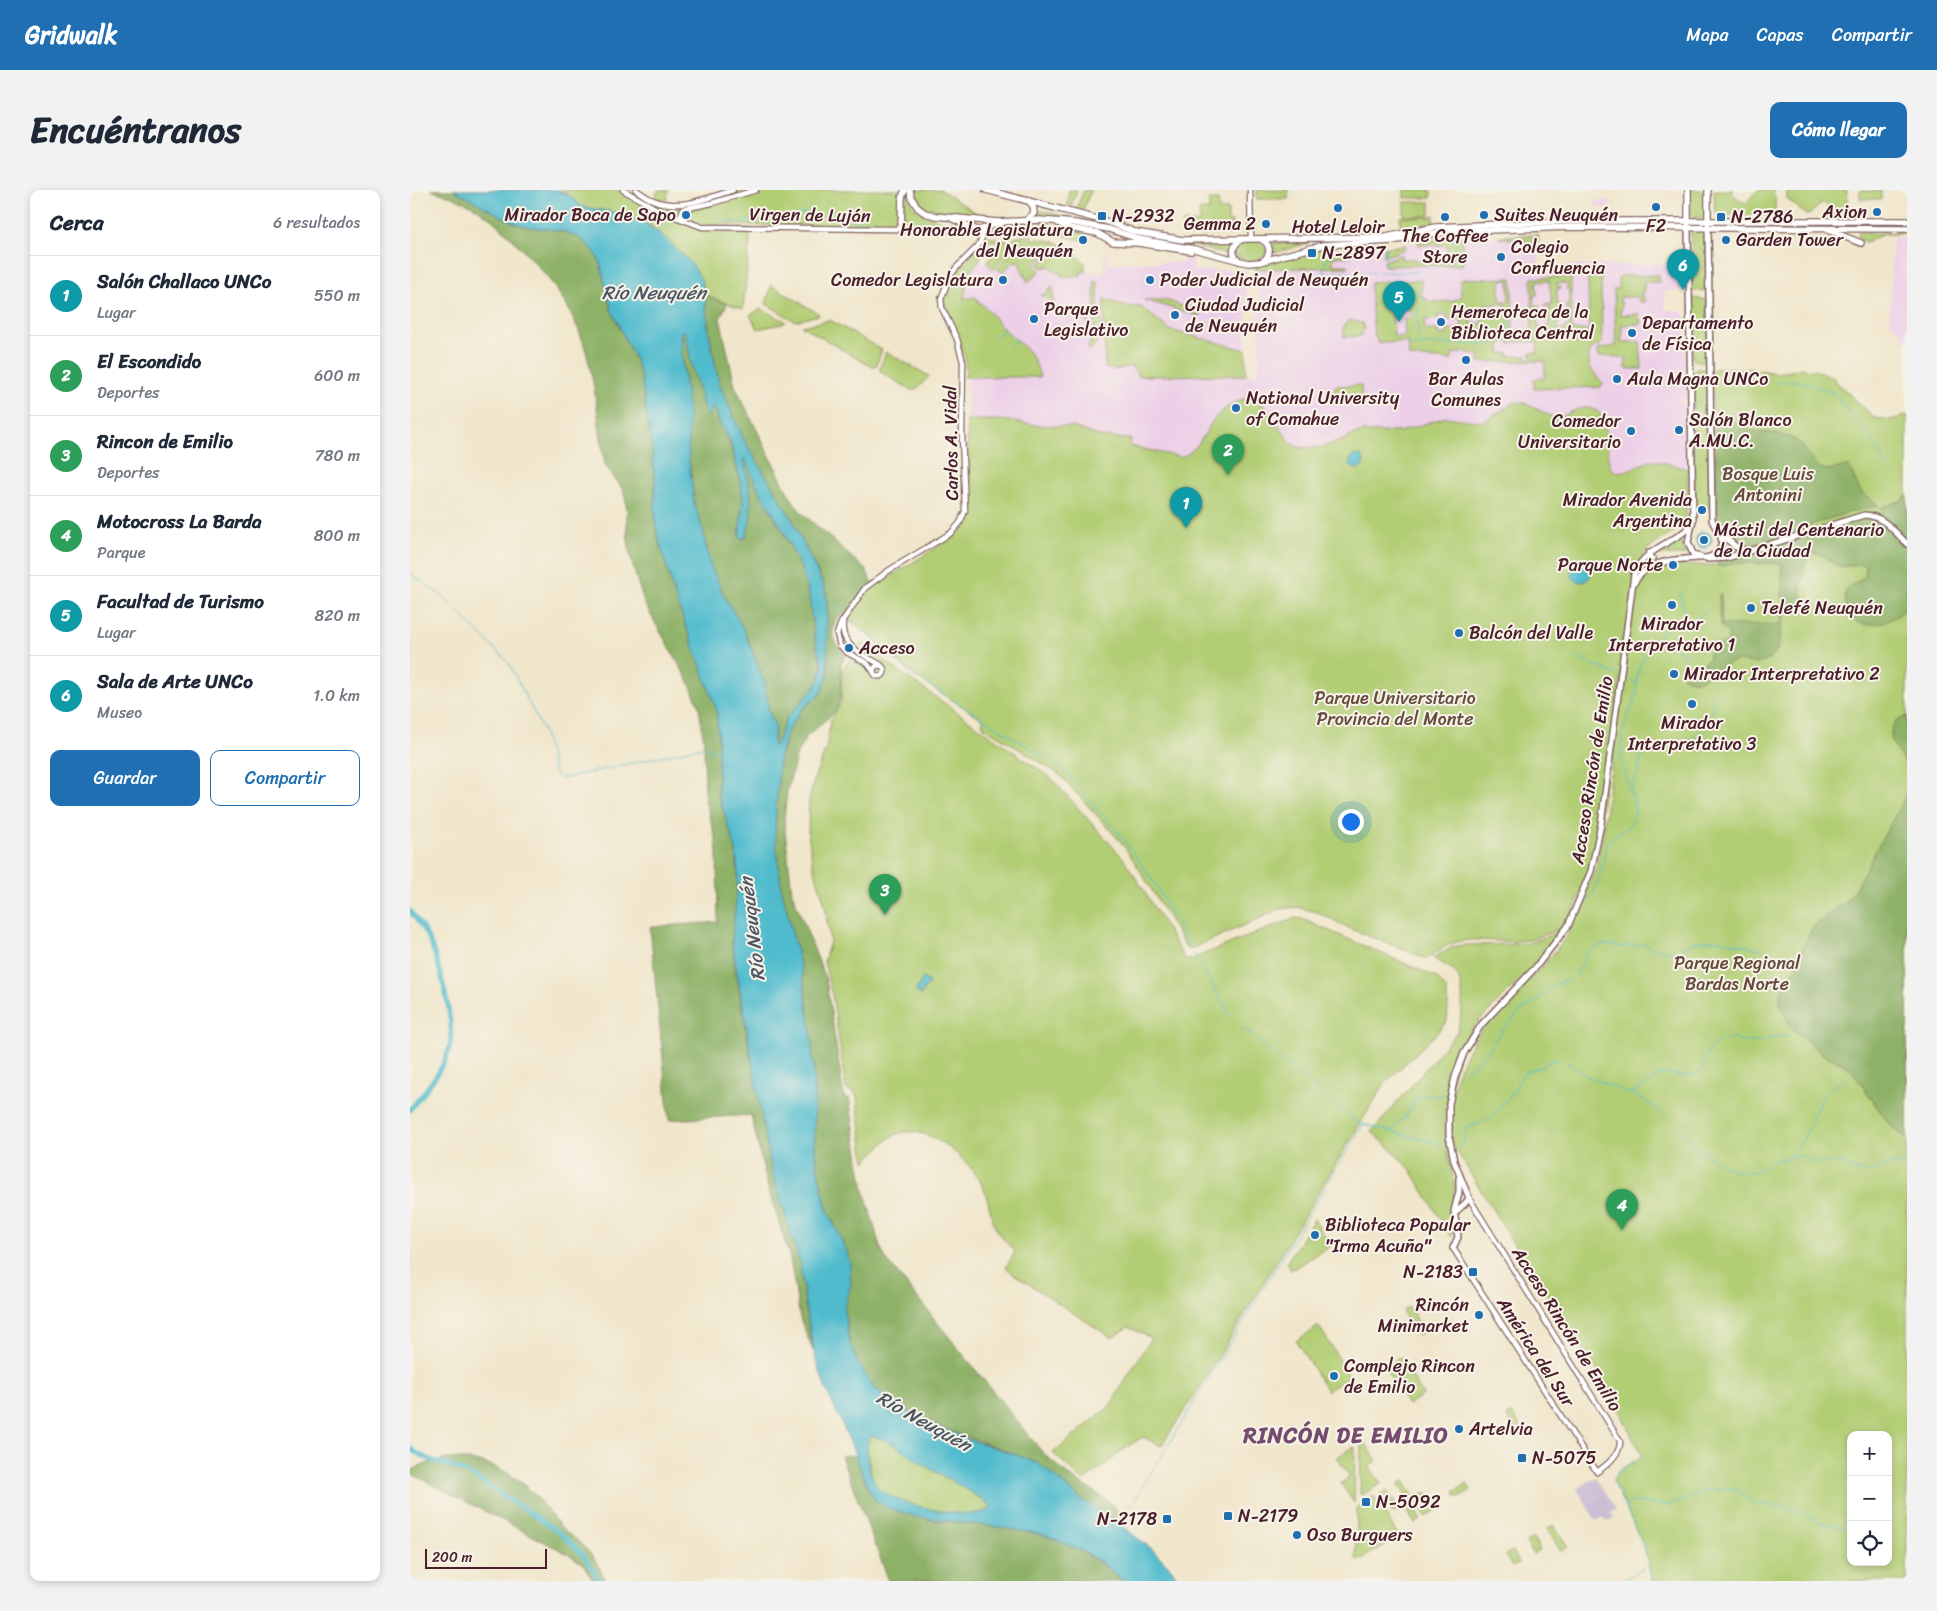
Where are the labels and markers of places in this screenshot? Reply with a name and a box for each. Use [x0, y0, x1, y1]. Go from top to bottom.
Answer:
place label: Axion [1821, 196, 1867, 228]
place label: Mirador Boca de Sapo [504, 199, 676, 231]
place label: Suites Neuquén [1494, 199, 1618, 231]
place label: N-2932 [1112, 200, 1175, 232]
marker: F2 [1650, 201, 1662, 213]
place label: N-2786 [1731, 201, 1794, 233]
marker: Hotel Leloir [1332, 202, 1344, 214]
marker: Axion [1871, 206, 1883, 218]
place label: Gemma 2 [1184, 208, 1256, 240]
marker: Mirador Boca de Sapo [680, 209, 692, 221]
marker: Suites Neuquén [1478, 209, 1490, 221]
marker: N-2932 [1096, 210, 1108, 222]
place label: F2 [1646, 210, 1666, 242]
place label: Hotel Leloir [1292, 211, 1386, 243]
marker: The Coffee Store [1439, 211, 1451, 223]
marker: N-2786 [1715, 211, 1727, 223]
place label: Honorable Legislatura del Neuquén [900, 214, 1073, 267]
marker: Gemma 2 [1260, 218, 1272, 230]
place label: The Coffee Store [1401, 220, 1489, 273]
place label: Garden Tower [1736, 224, 1845, 256]
place label: Colegio Confluencia [1511, 231, 1606, 284]
marker: Honorable Legislatura del Neuquén [1077, 234, 1089, 246]
marker: Garden Tower [1720, 234, 1732, 246]
place label: N-2897 [1322, 237, 1387, 269]
marker: N-2897 [1306, 247, 1318, 259]
pin: 6 [1667, 249, 1699, 290]
marker: Colegio Confluencia [1495, 251, 1507, 263]
place label: Comedor Legislatura [831, 264, 994, 296]
place label: Poder Judicial de Neuquén [1160, 264, 1369, 296]
marker: Comedor Legislatura [997, 274, 1009, 286]
marker: Poder Judicial de Neuquén [1144, 274, 1156, 286]
pin: 5 [1383, 281, 1415, 322]
place label: Ciudad Judicial de Neuquén [1185, 289, 1305, 342]
place label: Parque Legislativo [1044, 293, 1128, 346]
place label: Hemeroteca de la Biblioteca Central [1451, 296, 1595, 349]
place label: Departamento de Física [1642, 307, 1753, 360]
marker: Ciudad Judicial de Neuquén [1169, 309, 1181, 321]
marker: Parque Legislativo [1028, 313, 1040, 325]
marker: Hemeroteca de la Biblioteca Central [1435, 316, 1447, 328]
marker: Departamento de Física [1626, 327, 1638, 339]
marker: Bar Aulas Comunes [1460, 354, 1472, 366]
place label: Bar Aulas Comunes [1428, 363, 1504, 416]
place label: Aula Magna UNCo [1626, 363, 1768, 395]
marker: Aula Magna UNCo [1611, 373, 1623, 385]
place label: National University of Comahue [1246, 382, 1400, 435]
marker: National University of Comahue [1230, 402, 1242, 414]
place label: Salón Blanco A.MU.C. [1688, 404, 1792, 457]
place label: Comedor Universitario [1518, 405, 1623, 458]
marker: Salón Blanco A.MU.C. [1673, 424, 1685, 436]
marker: Comedor Universitario [1625, 425, 1637, 437]
pin: 2 [1212, 434, 1244, 475]
place label: Mirador Avenida Argentina [1563, 484, 1692, 537]
pin: 1 [1170, 487, 1202, 528]
marker: Mirador Avenida Argentina [1696, 504, 1708, 516]
place label: Mástil del Centenario de la Ciudad [1714, 514, 1884, 567]
marker: Mástil del Centenario de la Ciudad [1698, 534, 1710, 546]
place label: Parque Norte [1558, 549, 1663, 581]
marker: Parque Norte [1667, 559, 1679, 571]
place label: Telefé Neuquén [1761, 592, 1883, 624]
marker: Mirador Interpretativo 1 [1666, 599, 1678, 611]
marker: Telefé Neuquén [1745, 602, 1757, 614]
place label: Mirador Interpretativo 1 [1608, 608, 1736, 661]
place label: Balcón del Valle [1469, 617, 1593, 649]
marker: Balcón del Valle [1453, 627, 1465, 639]
place label: Acceso [858, 632, 915, 664]
marker: Acceso [843, 642, 855, 654]
place label: Mirador Interpretativo 2 [1684, 658, 1880, 690]
marker: Mirador Interpretativo 2 [1668, 668, 1680, 680]
marker: Mirador Interpretativo 3 [1686, 698, 1698, 710]
place label: Mirador Interpretativo 3 [1627, 707, 1756, 760]
pin: 3 [869, 874, 901, 915]
pin: 4 [1606, 1189, 1638, 1230]
place label: Biblioteca Popular "Irma Acuña" [1325, 1209, 1472, 1262]
marker: Biblioteca Popular "Irma Acuña" [1309, 1229, 1321, 1241]
place label: N-2183 [1403, 1256, 1463, 1288]
marker: N-2183 [1467, 1266, 1479, 1278]
place label: Rincón Minimarket [1378, 1289, 1469, 1342]
marker: Rincón Minimarket [1473, 1309, 1485, 1321]
place label: Complejo Rincon de Emilio [1344, 1350, 1475, 1403]
marker: Complejo Rincon de Emilio [1328, 1370, 1340, 1382]
place label: Artelvia [1468, 1413, 1533, 1445]
marker: Artelvia [1453, 1423, 1465, 1435]
place label: N-5075 [1532, 1442, 1596, 1474]
marker: N-5075 [1516, 1452, 1528, 1464]
place label: N-5092 [1376, 1486, 1441, 1518]
marker: N-5092 [1360, 1496, 1372, 1508]
place label: N-2179 [1238, 1500, 1298, 1532]
place label: N-2178 [1097, 1503, 1157, 1535]
marker: N-2179 [1222, 1510, 1234, 1522]
marker: N-2178 [1161, 1513, 1173, 1525]
place label: Oso Burguers [1307, 1519, 1414, 1551]
marker: Oso Burguers [1291, 1529, 1303, 1541]

